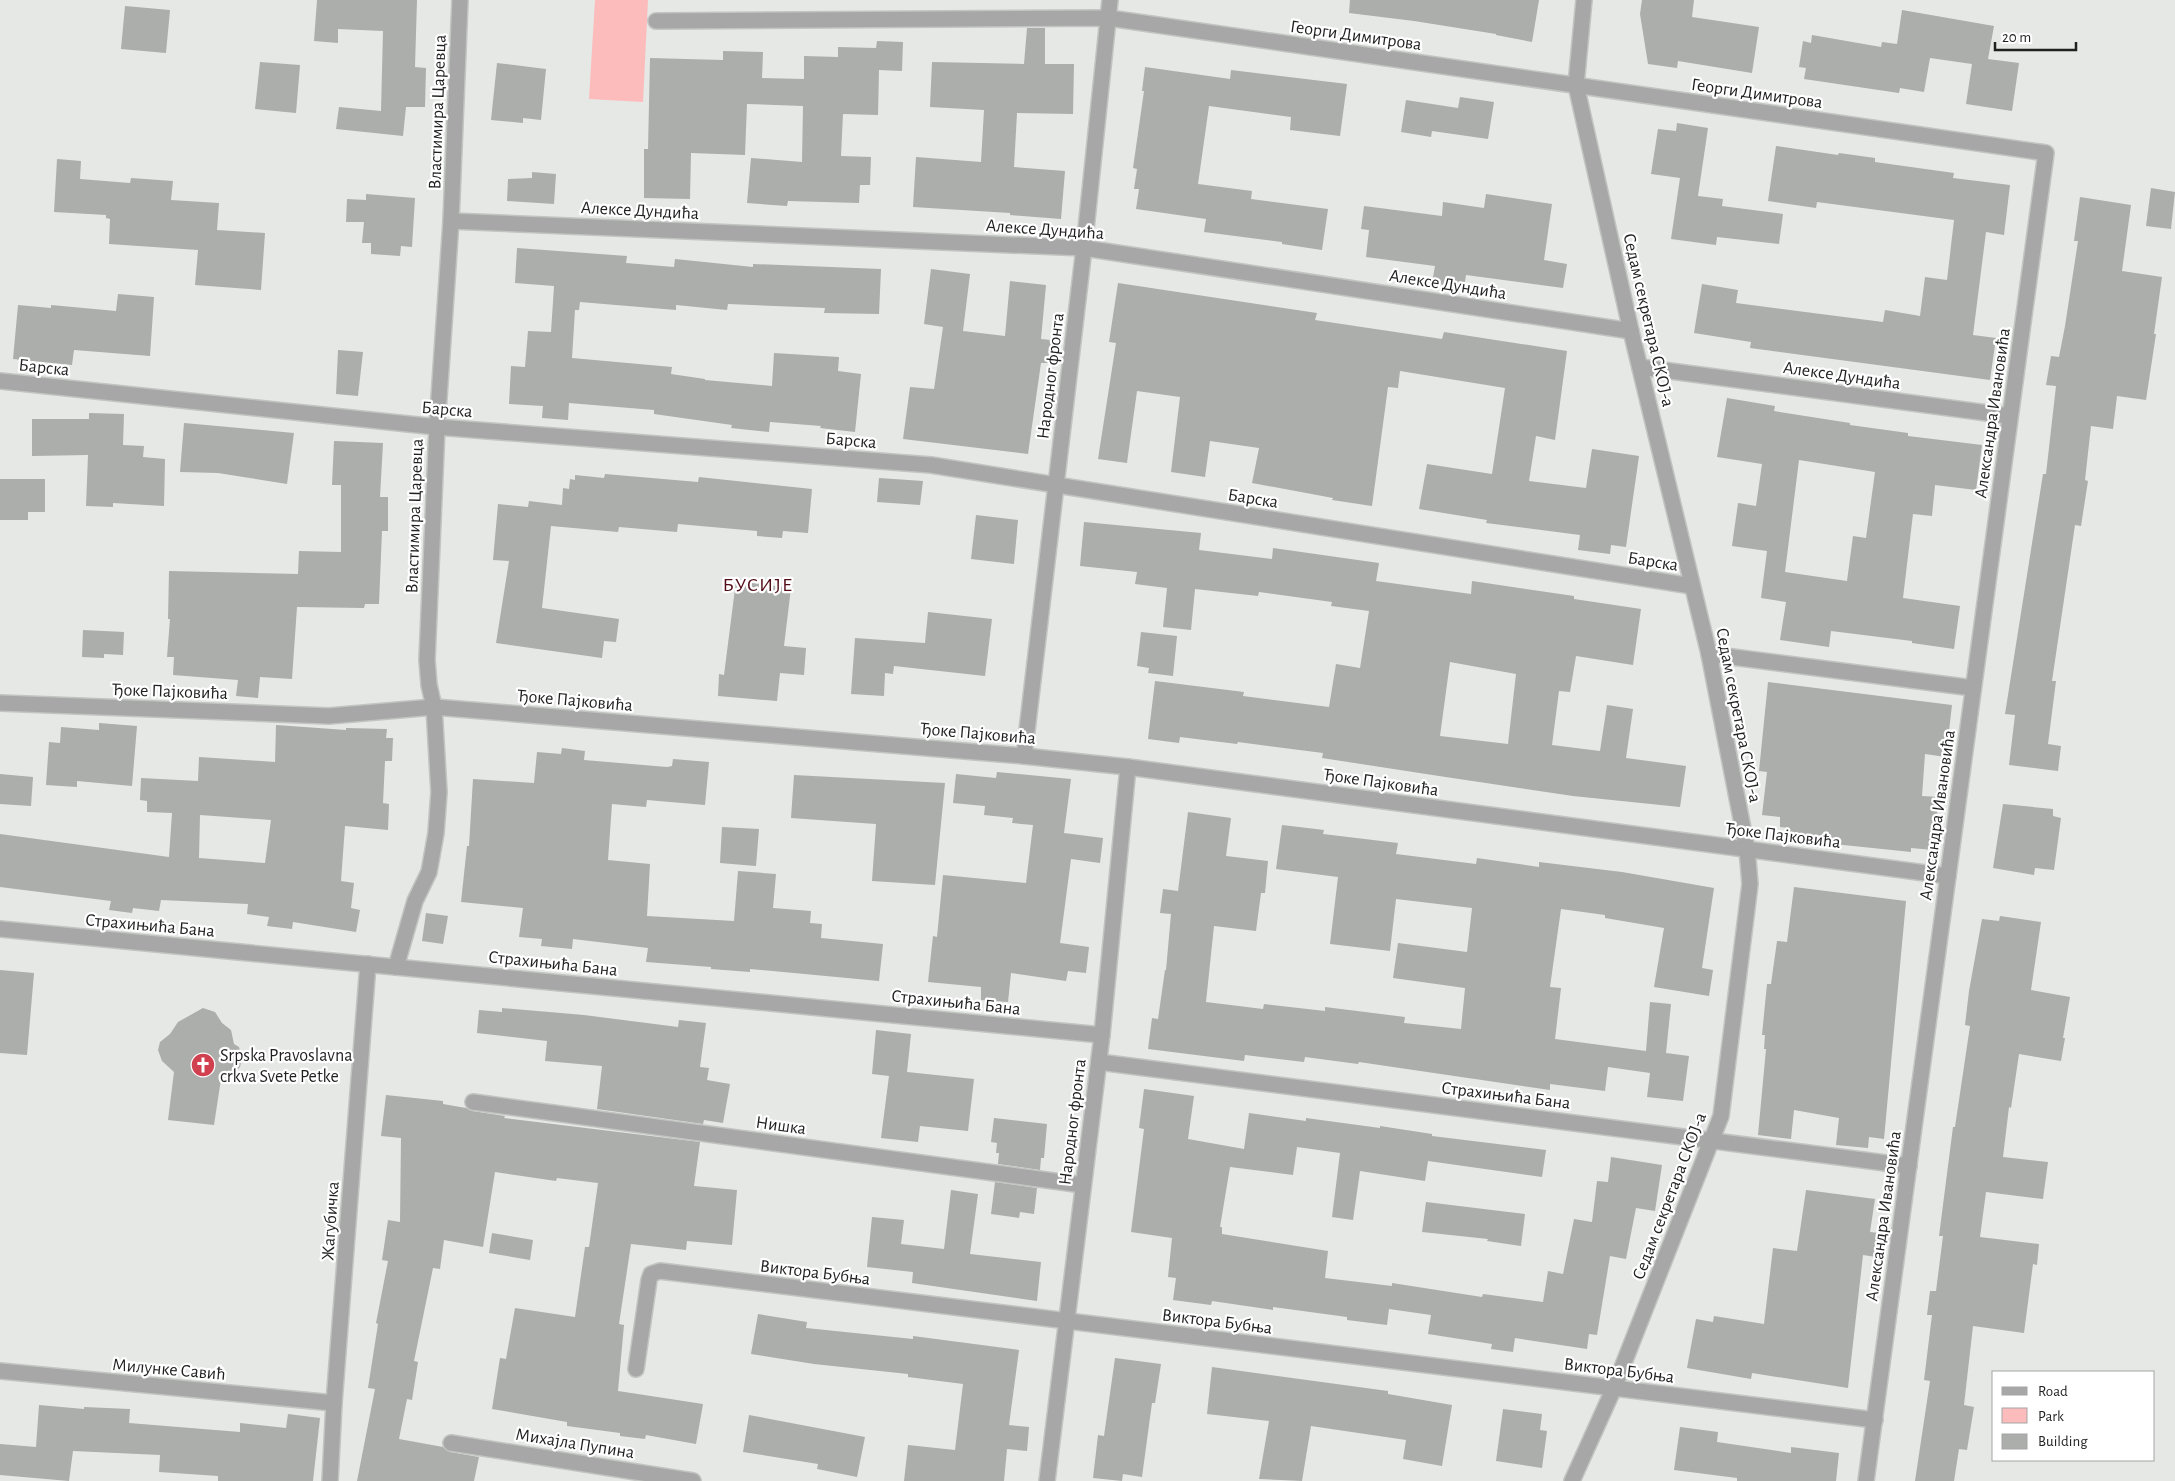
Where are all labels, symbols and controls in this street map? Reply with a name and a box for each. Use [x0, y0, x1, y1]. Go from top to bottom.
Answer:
street label: Георги Димитрова [1289, 18, 1423, 54]
scale bar [1995, 20, 2076, 52]
text: 20 m [2002, 30, 2031, 45]
street label: Властимира Царевца [426, 34, 450, 190]
street label: Георги Димитрова [1690, 76, 1824, 112]
street label: Алексе Дундића [580, 199, 700, 223]
street label: Алексе Дундића [985, 217, 1105, 243]
street label: Седам секретара СКОЈ-а [1619, 232, 1677, 409]
street label: Алексе Дундића [1388, 267, 1508, 303]
street label: Народног фронта [1034, 312, 1068, 440]
street label: Александра Ивановића [1972, 327, 2014, 499]
street label: Барска [18, 356, 70, 380]
street label: Алексе Дундића [1782, 359, 1902, 393]
street label: Барска [421, 399, 473, 421]
street label: Барска [825, 430, 877, 452]
street label: Властимира Царевца [403, 438, 427, 594]
street label: Барска [1226, 486, 1279, 512]
street label: Барска [1626, 549, 1679, 575]
district label: БУСИЈЕ [722, 575, 794, 595]
street label: Седам секретара СКОЈ-а [1712, 626, 1764, 804]
street label: Ђоке Пајковића [112, 681, 228, 703]
street label: Ђоке Пајковића [516, 687, 633, 715]
street label: Ђоке Пајковића [919, 720, 1036, 748]
street label: Александра Ивановића [1917, 729, 1959, 901]
street label: Ђоке Пајковића [1322, 766, 1440, 800]
street label: Ђоке Пајковића [1724, 820, 1842, 852]
street label: Страхињића Бана [84, 911, 215, 941]
street label: Страхињића Бана [487, 948, 618, 980]
street label: Страхињића Бана [890, 987, 1021, 1019]
place label: Srpska Pravoslavna crkva Svete Petke [220, 1047, 353, 1086]
church icon: Srpska Pravoslavna crkva Svete Petke [190, 1052, 216, 1078]
street label: Народног фронта [1056, 1058, 1090, 1186]
street label: Страхињића Бана [1440, 1079, 1571, 1113]
street label: Седам секретара СКОЈ-а [1630, 1110, 1710, 1282]
street label: Нишка [755, 1114, 807, 1138]
street label: Александра Ивановића [1863, 1130, 1905, 1302]
street label: Жагубичка [318, 1181, 343, 1261]
street label: Виктора Бубња [759, 1256, 871, 1289]
street label: Виктора Бубња [1161, 1305, 1273, 1338]
street label: Виктора Бубња [1563, 1354, 1675, 1387]
street label: Милунке Савић [111, 1356, 226, 1384]
legend [1992, 1371, 2155, 1461]
text: Road [2038, 1384, 2068, 1399]
text: Park [2038, 1409, 2064, 1424]
street label: Михајла Пупина [514, 1426, 636, 1462]
text: Building [2038, 1434, 2088, 1449]

